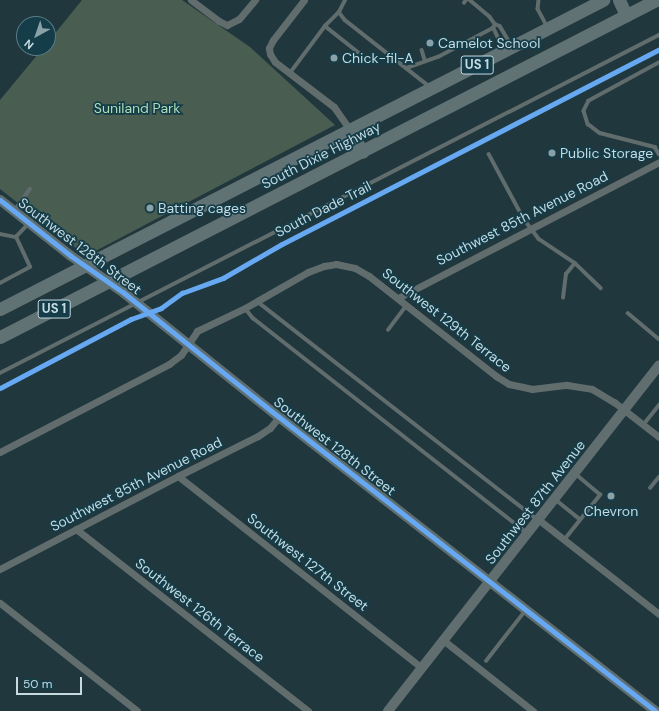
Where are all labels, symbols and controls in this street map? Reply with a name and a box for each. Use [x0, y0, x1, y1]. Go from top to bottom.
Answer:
north arrow [16, 16, 56, 56]
place label: Camelot School [438, 35, 540, 51]
text: N [21, 36, 37, 52]
marker: Camelot School [425, 38, 435, 48]
place label: Chick-fil-A [342, 50, 414, 66]
marker: Chick-fil-A [329, 53, 339, 63]
road number: US 1 [460, 54, 494, 76]
park label: Suniland Park [94, 100, 180, 116]
street label: South Dixie Highway [259, 118, 383, 192]
place label: Public Storage [560, 145, 653, 161]
marker: Public Storage [547, 148, 557, 158]
street label: Southwest 85th Avenue Road [433, 167, 611, 269]
street label: South Dade Trail [272, 178, 374, 240]
street label: Southwest 128th Street [15, 194, 145, 298]
place label: Batting cages [158, 200, 246, 216]
marker: Batting cages [145, 203, 155, 213]
street label: Southwest 129th Terrace [379, 264, 515, 376]
road number: US 1 [37, 298, 71, 320]
street label: Southwest 128th Street [271, 393, 399, 499]
street label: Southwest 85th Avenue Road [47, 433, 225, 535]
street label: Southwest 87th Avenue [481, 437, 589, 567]
marker: Chevron [606, 491, 616, 501]
place label: Chevron [584, 503, 638, 519]
street label: Southwest 127th Street [244, 510, 372, 614]
street label: Southwest 126th Terrace [132, 554, 268, 666]
scale bar [18, 669, 84, 695]
text: 50 m [23, 676, 52, 692]

